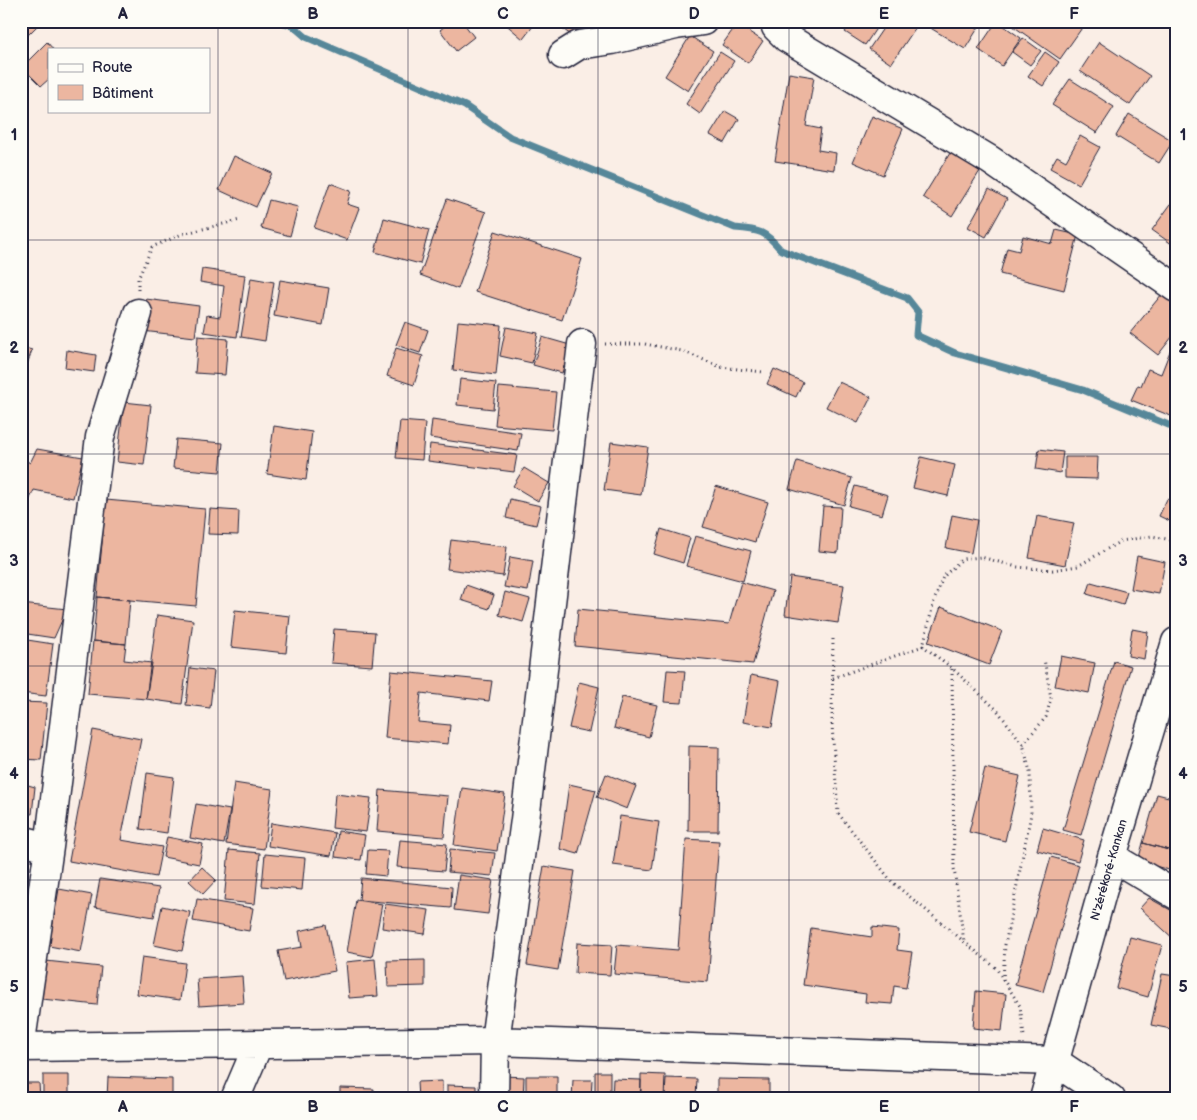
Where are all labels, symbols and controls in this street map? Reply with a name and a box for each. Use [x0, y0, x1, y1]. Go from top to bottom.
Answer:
text: A [117, 5, 128, 24]
text: B [307, 5, 319, 24]
text: C [497, 5, 509, 24]
text: D [688, 5, 700, 24]
text: E [879, 5, 889, 24]
text: F [1069, 5, 1079, 24]
legend [48, 48, 210, 112]
text: Route [92, 58, 133, 77]
text: Bâtiment [92, 84, 154, 103]
text: 1 [11, 126, 17, 145]
text: 1 [1180, 126, 1186, 145]
text: 2 [9, 339, 19, 358]
text: 2 [1178, 339, 1188, 358]
text: 3 [9, 552, 19, 571]
text: 3 [1178, 552, 1188, 571]
text: 4 [9, 765, 19, 784]
text: 4 [1178, 765, 1188, 784]
street label: N'zérékoré-Kankan [1087, 817, 1130, 922]
text: 5 [9, 978, 19, 997]
text: 5 [1178, 978, 1188, 997]
text: A [117, 1098, 128, 1117]
text: B [307, 1098, 319, 1117]
text: C [497, 1098, 509, 1117]
text: D [688, 1098, 700, 1117]
text: E [879, 1098, 889, 1117]
text: F [1069, 1098, 1079, 1117]

